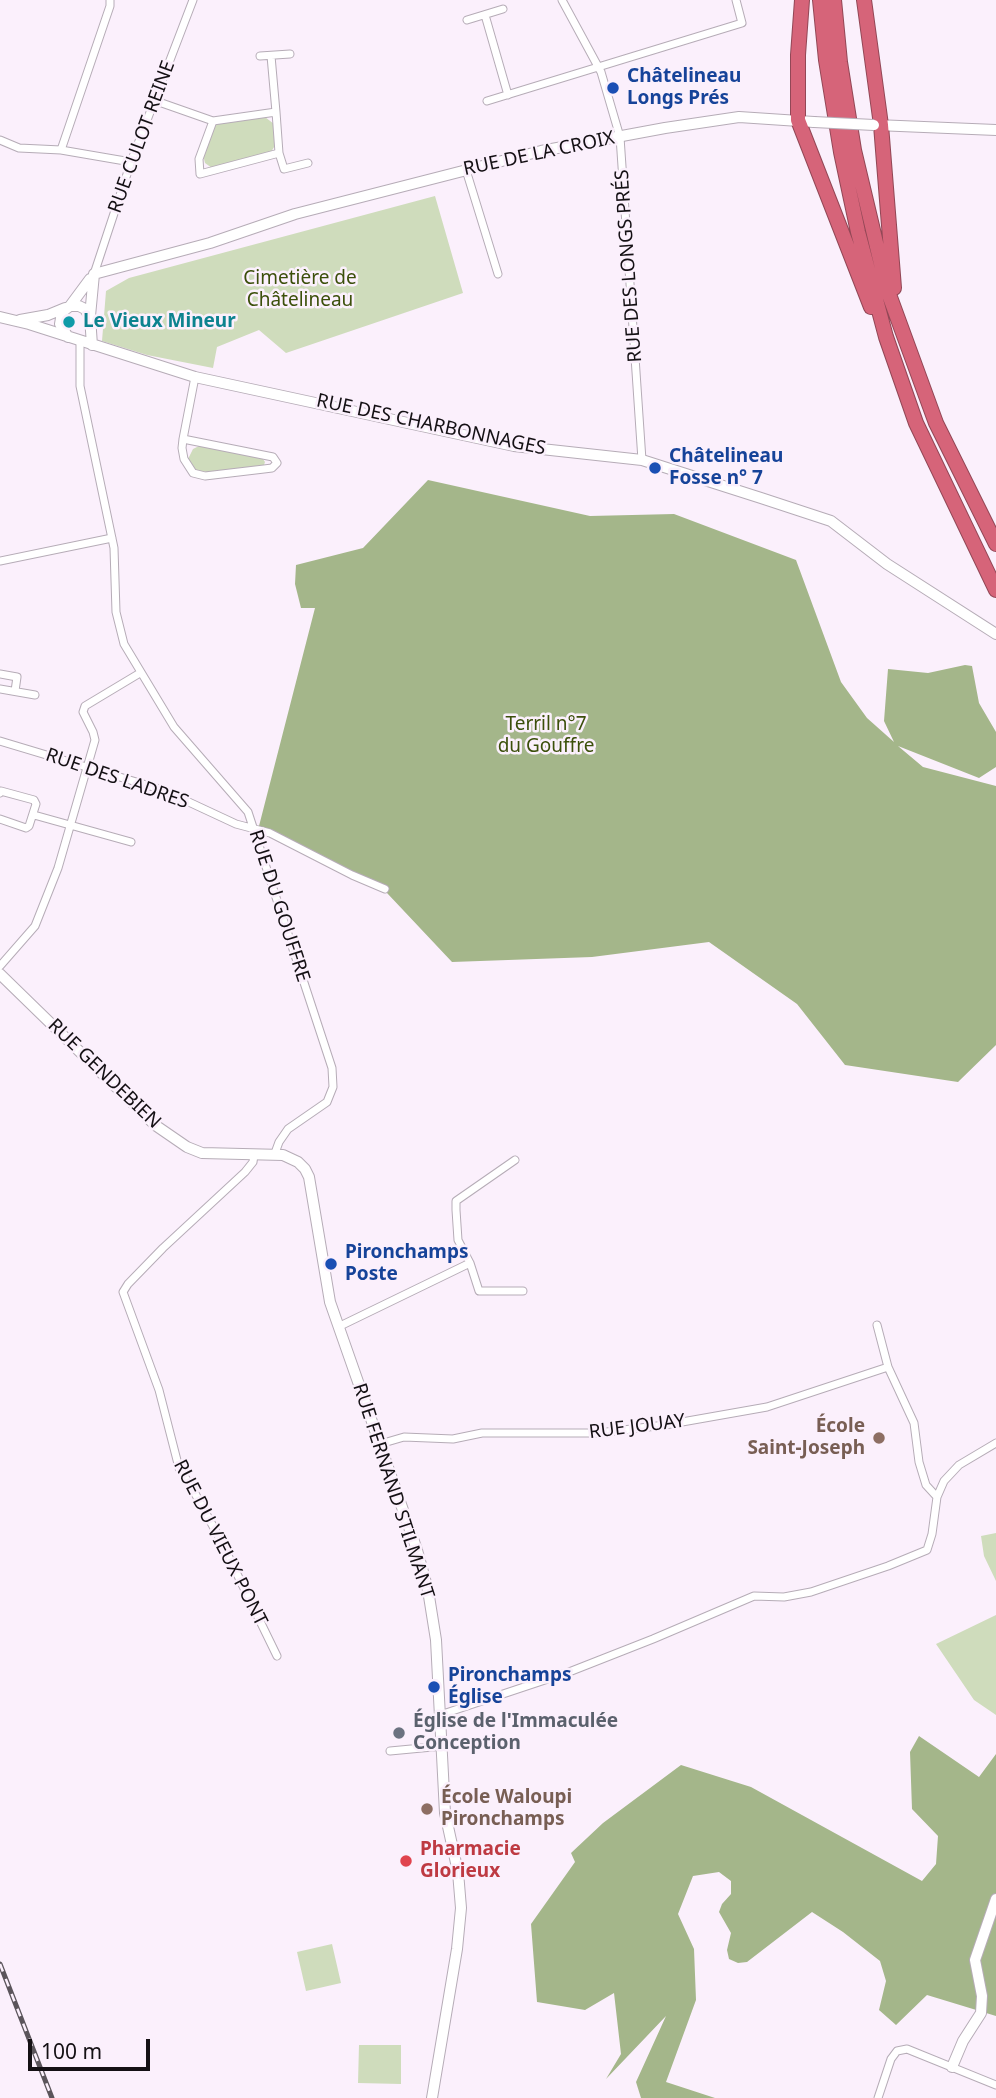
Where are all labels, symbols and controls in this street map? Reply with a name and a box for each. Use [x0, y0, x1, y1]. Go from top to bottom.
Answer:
street label: RUE CULOT REINE [104, 58, 180, 216]
place label: Châtelineau Longs Prés [627, 66, 741, 110]
marker: Châtelineau Longs Prés [605, 80, 621, 96]
street label: RUE DE LA CROIX [461, 127, 617, 181]
street label: RUE DES LONGS PRÉS [611, 169, 647, 363]
park label: Cimetière de Châtelineau [243, 268, 357, 312]
place label: Le Vieux Mineur [83, 311, 236, 333]
marker: Le Vieux Mineur [61, 314, 77, 330]
street label: RUE DES CHARBONNAGES [314, 390, 548, 460]
place label: Châtelineau Fosse n° 7 [669, 446, 783, 490]
marker: Châtelineau Fosse n° 7 [647, 460, 663, 476]
park label: Terril n°7 du Gouffre [498, 714, 594, 758]
street label: RUE DES LADRES [42, 744, 192, 814]
street label: RUE DU GOUFFRE [244, 827, 314, 985]
street label: RUE GENDEBIEN [43, 1014, 165, 1134]
place label: Pironchamps Poste [345, 1242, 468, 1286]
marker: Pironchamps Poste [323, 1256, 339, 1272]
street label: RUE FERNAND STILMANT [347, 1380, 439, 1602]
street label: RUE JOUAY [588, 1410, 686, 1444]
place label: École Saint-Joseph [747, 1416, 865, 1460]
marker: École Saint-Joseph [871, 1430, 887, 1446]
street label: RUE DU VIEUX PONT [168, 1456, 272, 1630]
place label: Pironchamps Église [448, 1665, 571, 1709]
marker: Pironchamps Église [426, 1679, 442, 1695]
place label: Église de l'Immaculée Conception [413, 1711, 618, 1755]
marker: Église de l'Immaculée Conception [391, 1725, 407, 1741]
place label: École Waloupi Pironchamps [441, 1787, 572, 1831]
marker: École Waloupi Pironchamps [419, 1801, 435, 1817]
place label: Pharmacie Glorieux [420, 1839, 521, 1883]
marker: Pharmacie Glorieux [398, 1853, 414, 1869]
scale bar [32, 2024, 154, 2068]
text: 100 m [41, 2037, 102, 2065]

